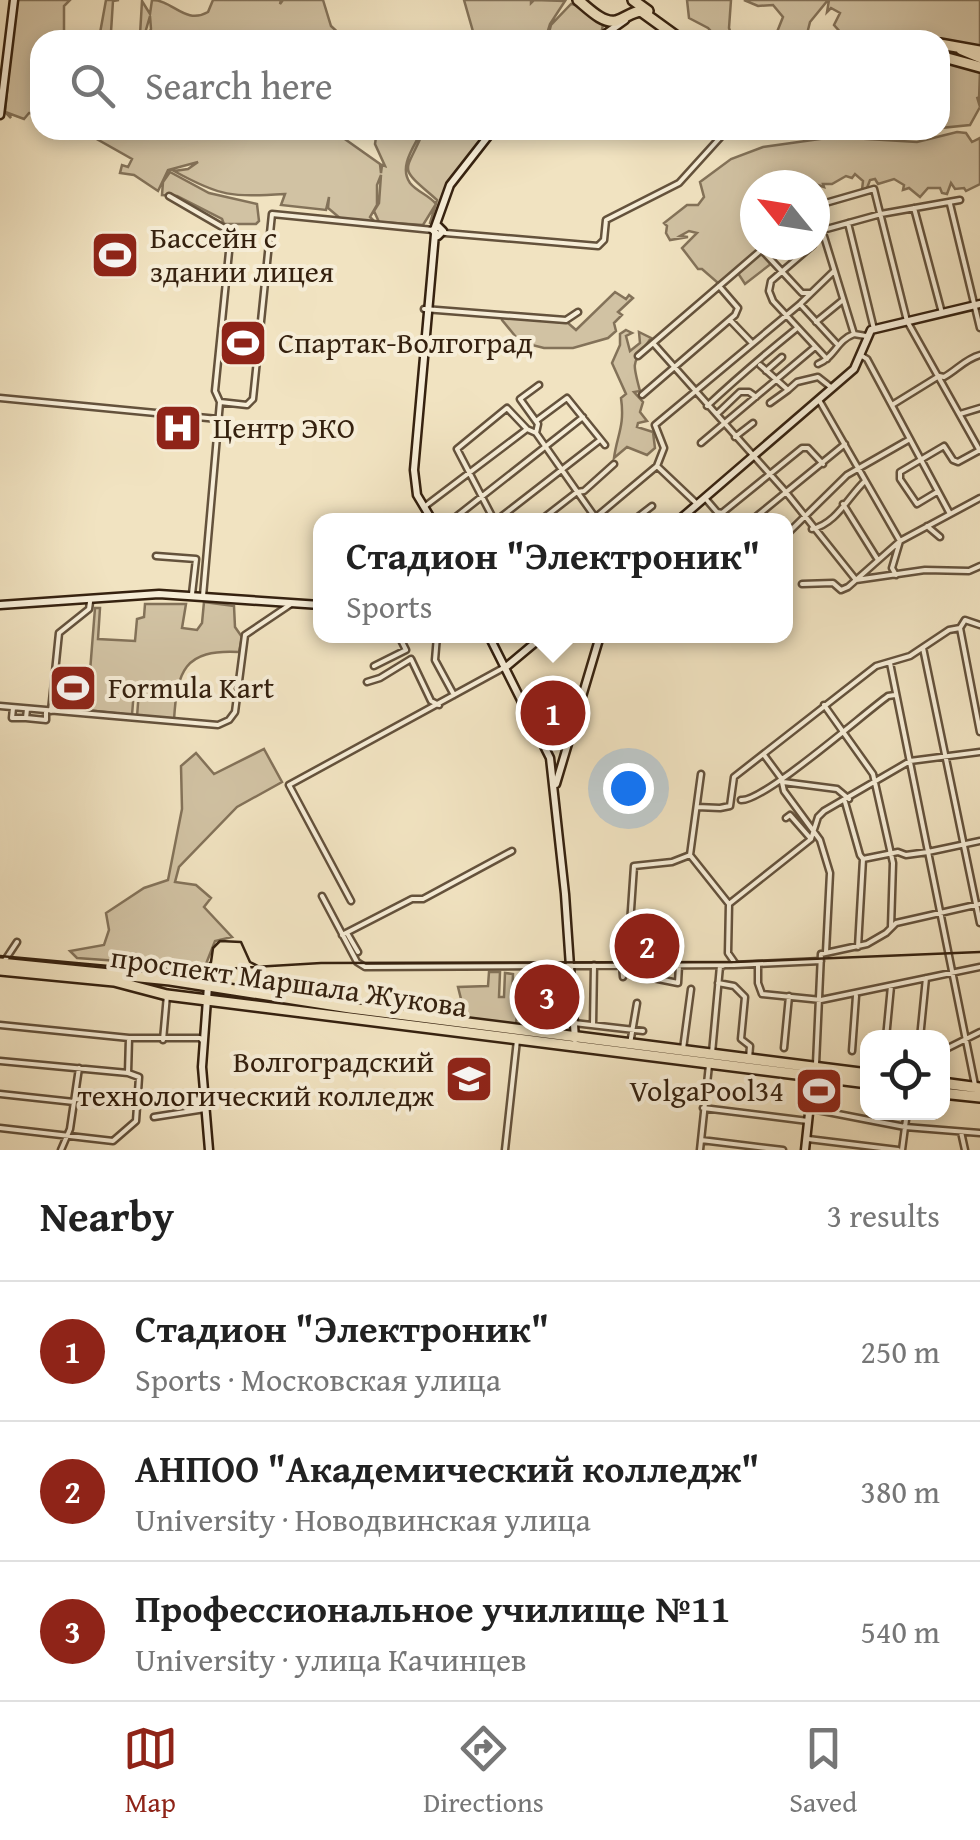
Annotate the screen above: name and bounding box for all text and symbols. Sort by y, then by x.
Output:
search box [30,30,950,140]
text: Search here [145,57,333,113]
icon: search [65,58,120,113]
north arrow [740,170,830,260]
place label: Бассейн с здании лицея [150,215,334,293]
sports icon: Бассейн с здании лицея [89,229,141,281]
sports icon: Спартак-Волгоград [217,317,269,369]
place label: Спартак-Волгоград [278,320,533,364]
hospital icon: Центр ЭКО [152,402,204,454]
place label: Центр ЭКО [213,405,355,449]
popup [313,513,793,643]
text: Стадион "Электроник" [346,527,760,583]
text: Sports [346,583,432,630]
sports icon: Formula Kart [47,662,99,714]
place label: Formula Kart [108,665,274,709]
pin: 1 [520,676,586,750]
your location [603,763,654,814]
pin: 2 [614,908,680,984]
street label: проспект Маршала Жукова [108,934,471,1028]
pin: 3 [514,960,580,1034]
map controls [860,1030,950,1120]
button: locate [860,1030,950,1120]
place label: Волгоградский технологический колледж [77,1039,434,1117]
school or university icon: Волгоградский технологический колледж [443,1053,495,1105]
sports icon: VolgaPool34 [793,1065,845,1117]
place label: VolgaPool34 [629,1068,784,1112]
text: Nearby [40,1185,174,1246]
text: 3 results [827,1192,940,1239]
text: Стадион "Электроник" [135,1300,549,1356]
text: 1 [64,1328,81,1375]
text: 250 m [861,1328,940,1375]
text: Sports · Московская улица [135,1356,501,1403]
text: АНПОО "Академический колледж" [135,1440,759,1496]
text: 2 [64,1468,81,1515]
text: 380 m [861,1468,940,1515]
text: University · Новодвинская улица [135,1496,591,1543]
text: Профессиональное училище №11 [135,1580,730,1636]
text: 3 [64,1608,81,1655]
text: 540 m [861,1608,940,1655]
text: University · улица Качинцев [135,1636,527,1683]
tab: Map [123,1721,178,1822]
tab: Directions [423,1721,544,1822]
tab: Saved [789,1721,857,1822]

